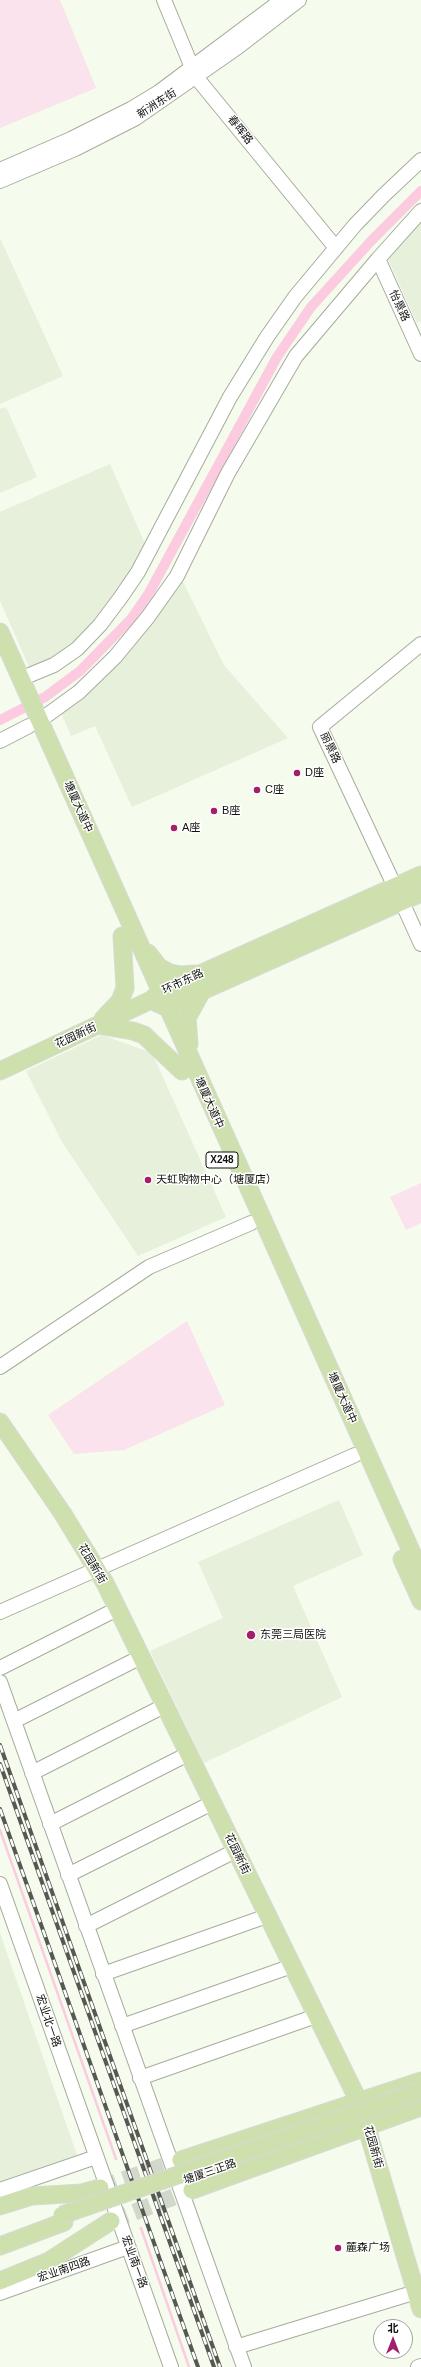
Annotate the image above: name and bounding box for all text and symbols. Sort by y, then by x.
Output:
street label: 新洲东街 [135,86,179,122]
street label: 春晖路 [224,113,256,147]
street label: 怡景路 [386,288,412,324]
street label: 丽景路 [317,730,343,766]
place label: D座 [305,766,324,780]
marker: D座 [292,768,302,778]
street label: 塘厦大道中 [61,779,95,835]
place label: C座 [265,783,284,797]
marker: C座 [252,785,262,795]
place label: B座 [222,804,240,818]
marker: B座 [209,806,219,816]
place label: A座 [182,821,200,835]
marker: A座 [169,823,179,833]
street label: 环市东路 [160,967,206,997]
street label: 花园新街 [53,1021,99,1051]
street label: 塘厦大道中 [192,1075,226,1131]
road number: X248 [206,1152,238,1168]
place label: 天虹购物中心（塘厦店） [156,1173,277,1187]
marker: 天虹购物中心（塘厦店） [143,1175,153,1185]
street label: 塘厦大道中 [325,1370,359,1426]
street label: 花园新街 [75,1542,109,1586]
place label: 东莞三局医院 [260,1628,326,1642]
marker: 东莞三局医院 [245,1629,257,1641]
street label: 花园新街 [221,1831,253,1877]
street label: 宏业北一路 [33,1993,63,2049]
street label: 花园新街 [361,2124,385,2170]
street label: 塘厦三正路 [182,2157,238,2187]
street label: 宏业南一路 [118,2234,150,2290]
place label: 麓森广场 [346,2241,390,2255]
marker: 麓森广场 [333,2243,343,2253]
street label: 宏业南四路 [36,2255,92,2285]
north arrow [373,2319,413,2359]
text: 北 [388,2322,399,2334]

